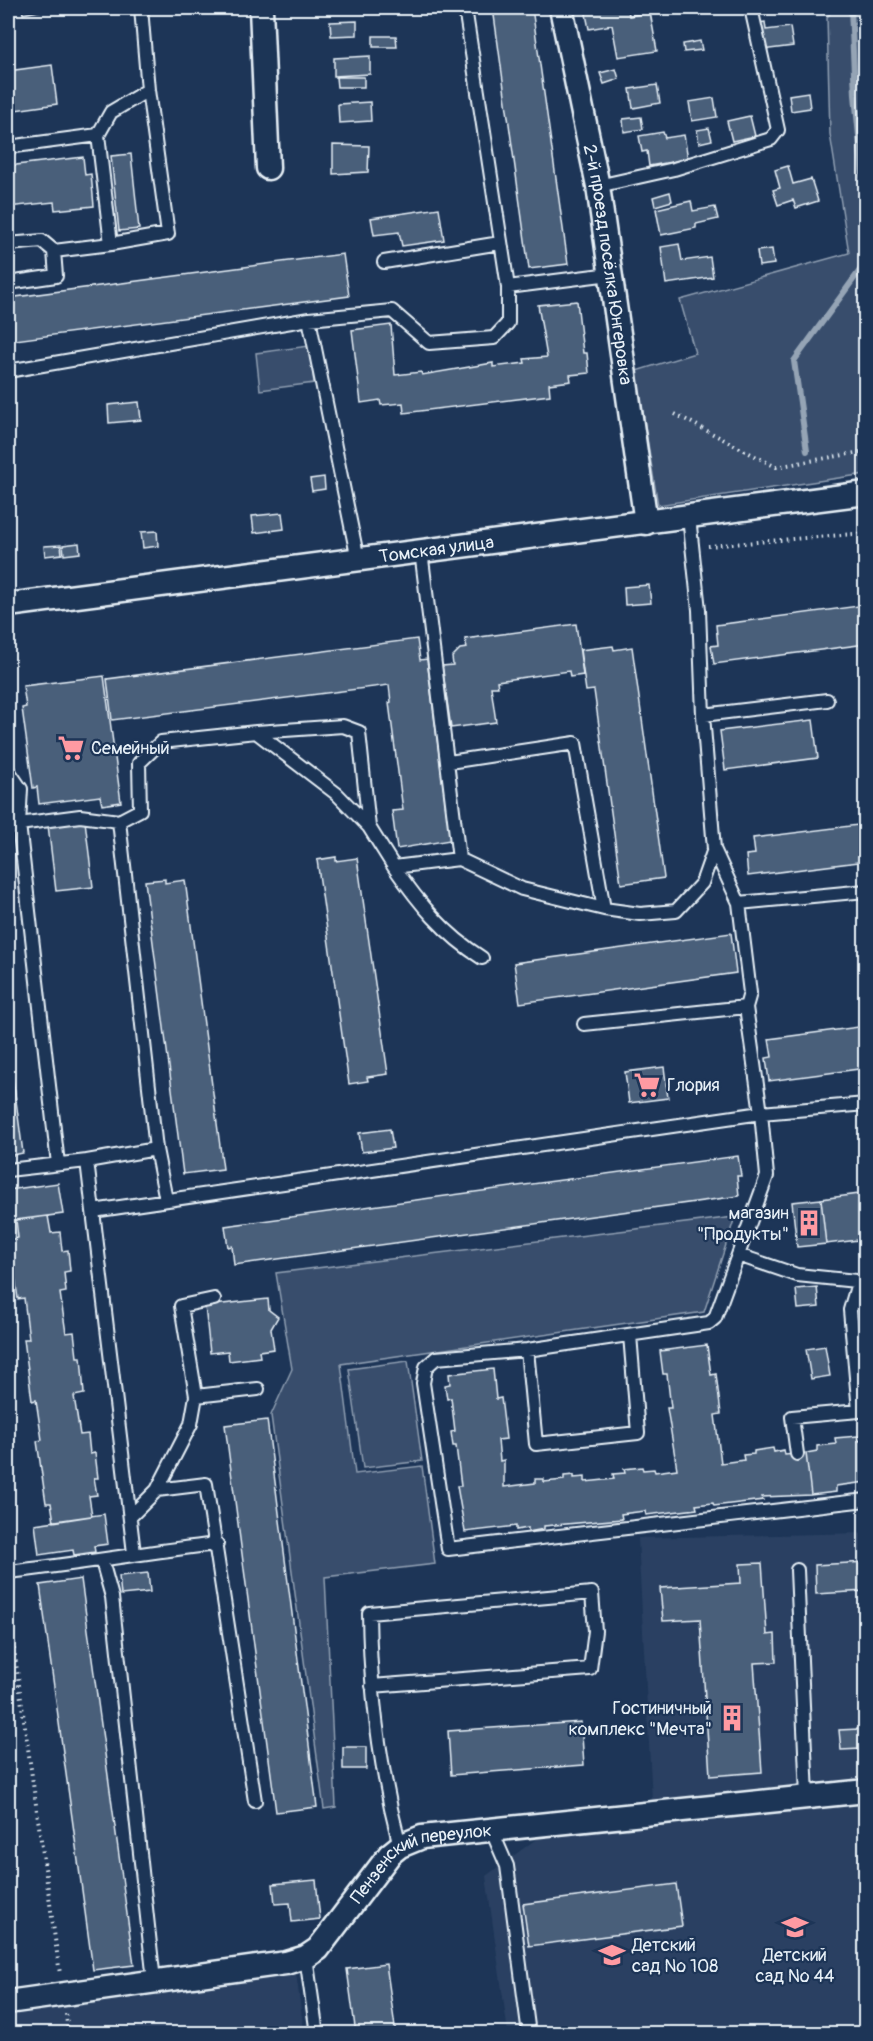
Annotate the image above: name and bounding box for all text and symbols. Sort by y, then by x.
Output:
street label: 2-й проезд посёлка Юнгеровка [578,142,637,386]
street label: Томская улица [378,531,495,568]
supermarket icon: Семейный [56,733,86,763]
place label: Семейный [91,737,170,760]
supermarket icon: Глория [632,1070,662,1100]
place label: Глория [667,1074,720,1097]
place label: магазин "Продукты" [697,1202,789,1246]
building icon: магазин "Продукты" [794,1208,824,1238]
place label: Гостиничный комплекс "Мечта" [568,1697,712,1741]
building icon: Гостиничный комплекс "Мечта" [717,1703,747,1733]
street label: Пензенский переулок [346,1819,493,1908]
school or university icon: Детский сад № 44 [780,1912,810,1942]
place label: Детский сад № 108 [631,1934,718,1978]
school or university icon: Детский сад № 108 [597,1940,627,1970]
place label: Детский сад № 44 [756,1944,835,1988]

